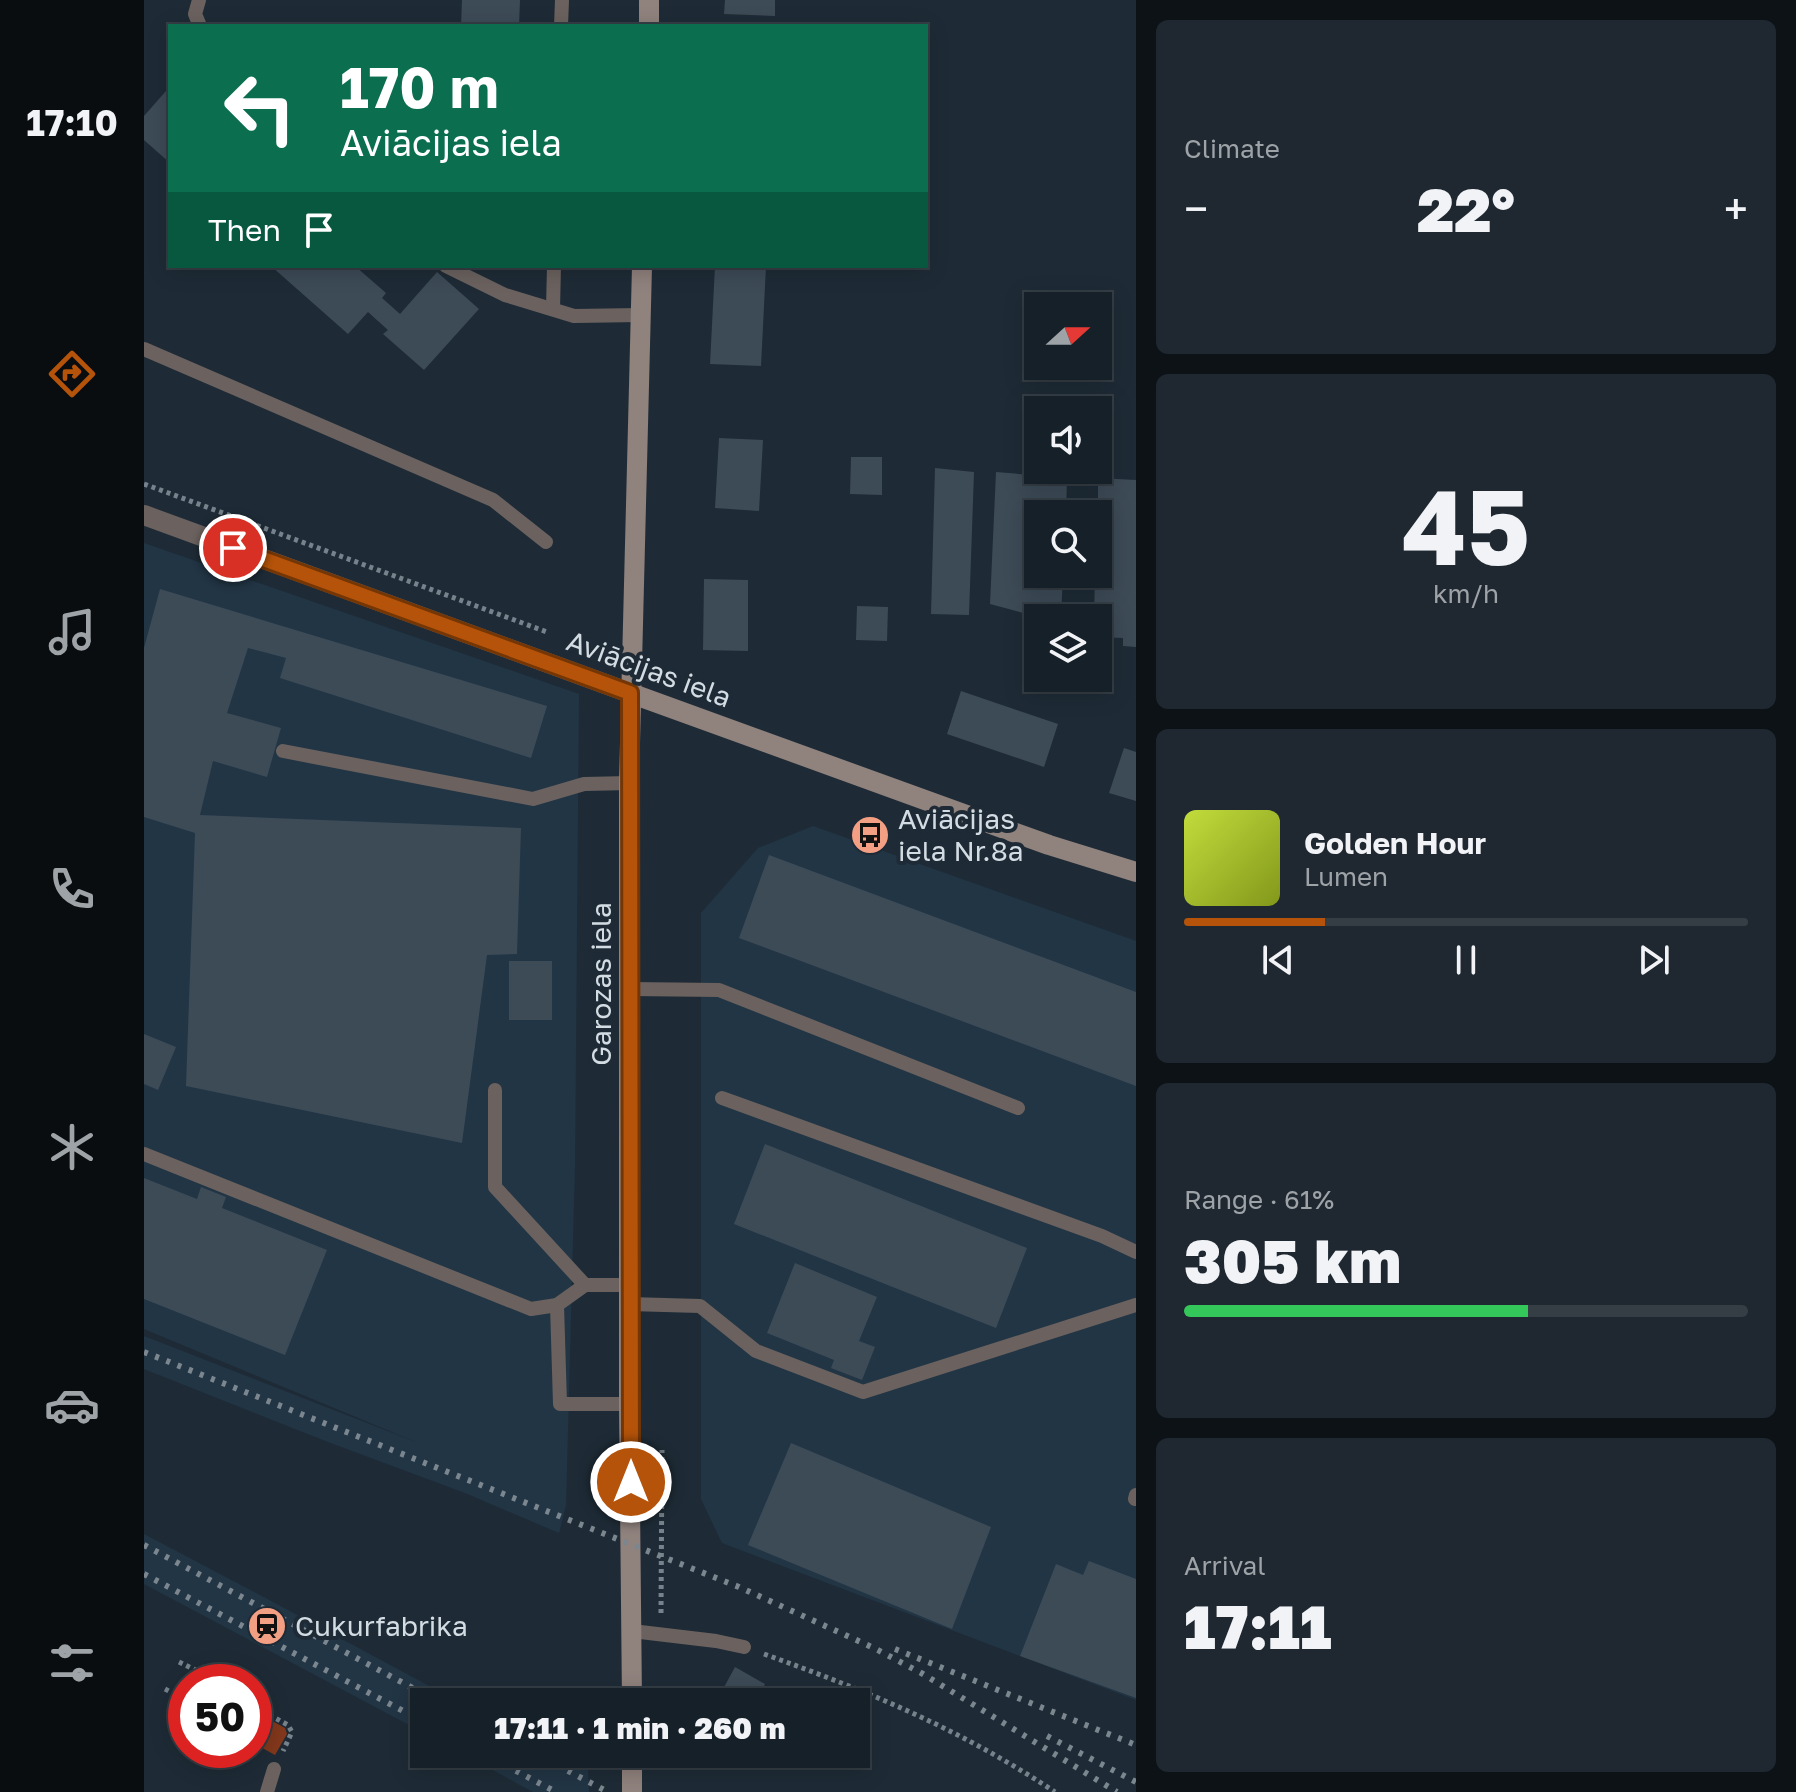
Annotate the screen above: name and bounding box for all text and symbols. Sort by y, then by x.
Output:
text: 170 m [340,53,499,120]
icon: left [208,56,312,160]
text: 17:10 [26,101,118,144]
text: Aviācijas iela [340,121,562,164]
text: Climate [1184,133,1280,164]
text: 22° [1417,173,1515,245]
text: − [1184,182,1208,235]
text: + [1724,182,1748,235]
icon: arrive [297,208,341,252]
text: Then [208,212,281,248]
north arrow [1024,292,1112,380]
map controls [1024,292,1112,692]
icon: directions [44,346,100,402]
button: sound [1024,396,1112,484]
text: 45 [1402,463,1530,588]
button: search [1024,500,1112,588]
pin [199,514,267,582]
icon: arrive [211,526,255,570]
text: km/h [1433,578,1499,609]
icon: music [44,604,100,660]
button: layers [1024,604,1112,692]
street label: Aviācijas iela [562,624,736,714]
place label: Aviācijas iela Nr.8a [898,802,1024,867]
bus stop icon: Aviācijas iela Nr.8a [849,814,891,856]
text: Golden Hour [1304,825,1486,861]
icon: phone [44,861,100,917]
text: Lumen [1304,861,1388,892]
street label: Garozas iela [584,902,617,1066]
icon: previous [1256,938,1300,982]
icon: pause [1444,938,1488,982]
icon: next [1632,938,1676,982]
icon: climate [44,1119,100,1175]
text: Range · 61% [1184,1184,1334,1215]
text: 305 km [1184,1224,1401,1296]
icon: car [44,1377,100,1433]
position arrow [589,1440,673,1524]
text: Arrival [1184,1550,1265,1581]
text: 17:11 [1184,1590,1332,1662]
station icon: Cukurfabrika [246,1605,288,1647]
place label: Cukurfabrika [295,1609,468,1642]
icon: filters [44,1635,100,1691]
speed limit sign: 50 [168,1664,272,1768]
text: 17:11 · 1 min · 260 m [494,1710,786,1746]

